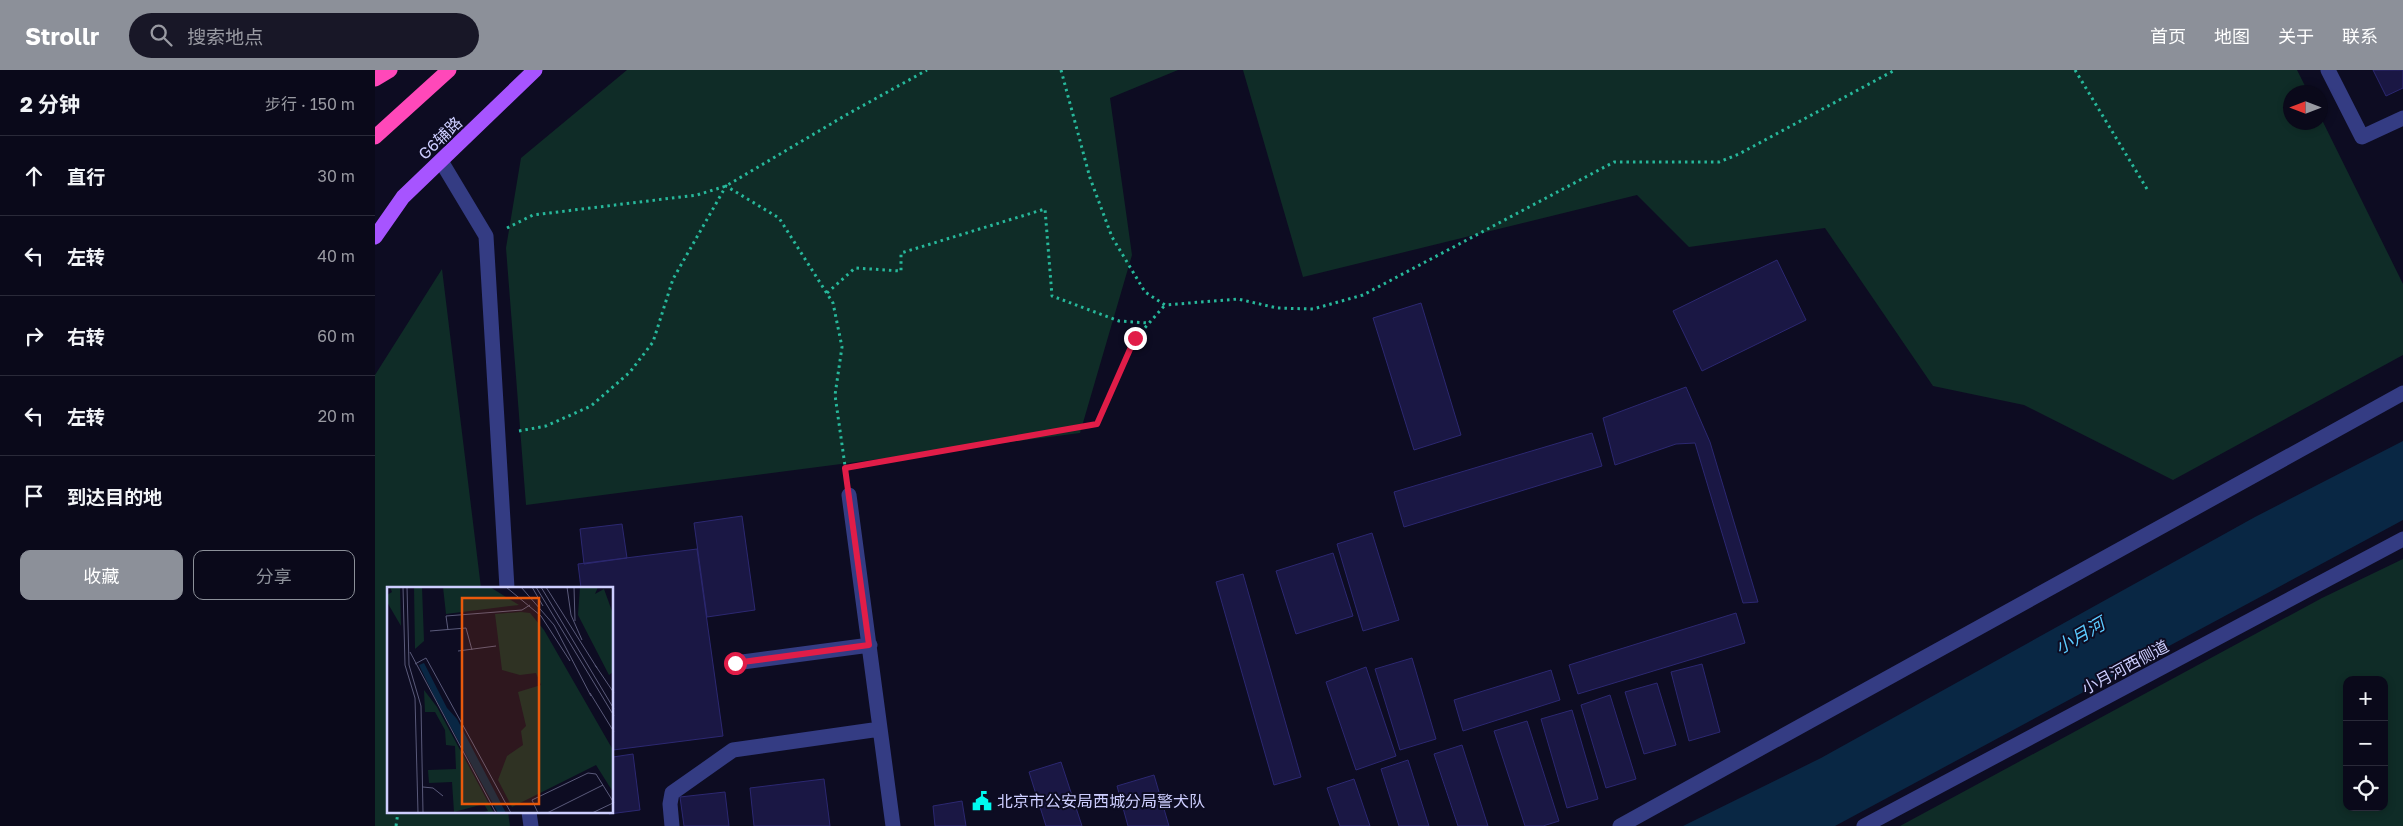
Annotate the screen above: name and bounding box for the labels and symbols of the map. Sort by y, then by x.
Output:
north arrow [2283,85,2328,130]
street label: G6辅路 [414,112,466,164]
route end [1124,327,1147,350]
inset map [387,587,614,814]
water label: 小月河 [2051,611,2111,658]
street label: 小月河西侧道 [2078,636,2172,698]
route start [724,652,747,675]
public building icon: 北京市公安局西城分局警犬队 [971,790,993,812]
place label: 北京市公安局西城分局警犬队 [997,791,1205,811]

